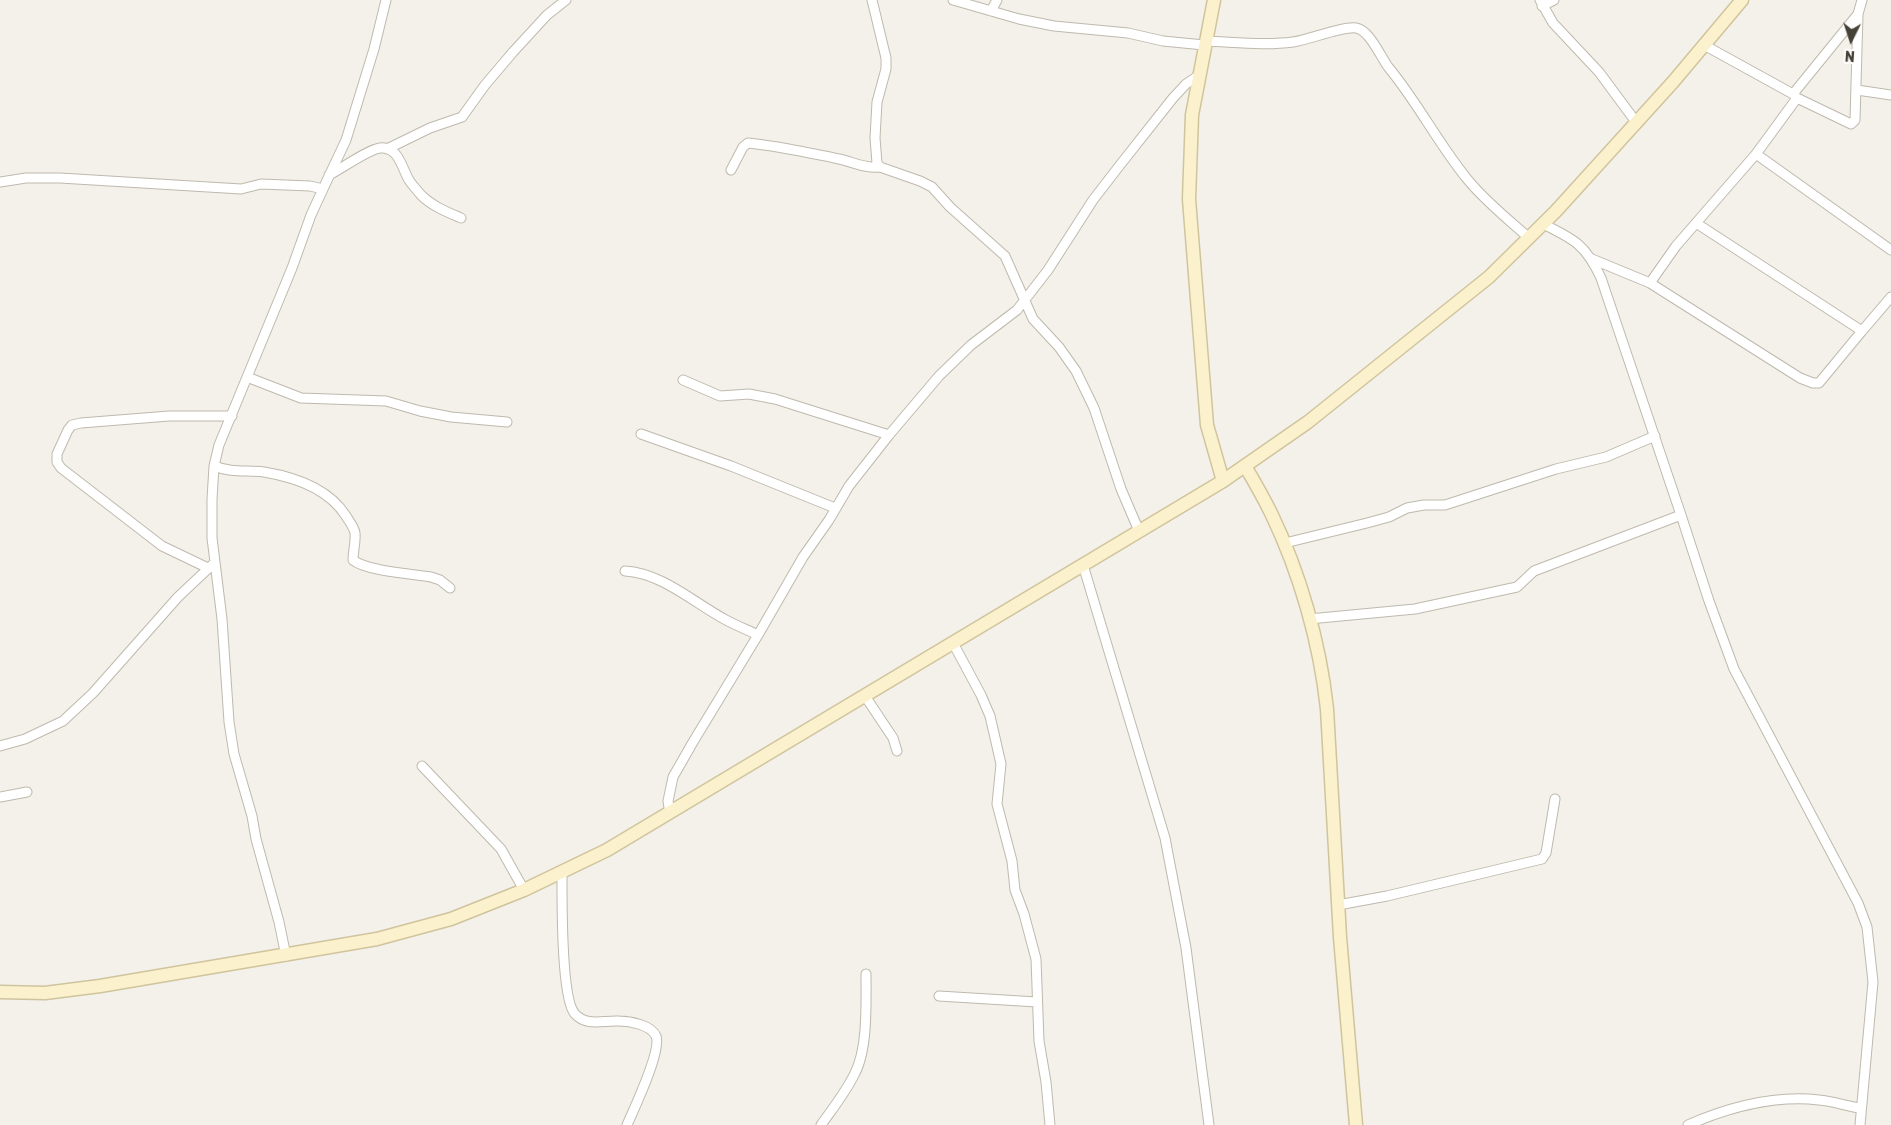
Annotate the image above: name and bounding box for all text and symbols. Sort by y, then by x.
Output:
north arrow [1826,15,1876,65]
text: N [1844,47,1856,64]

